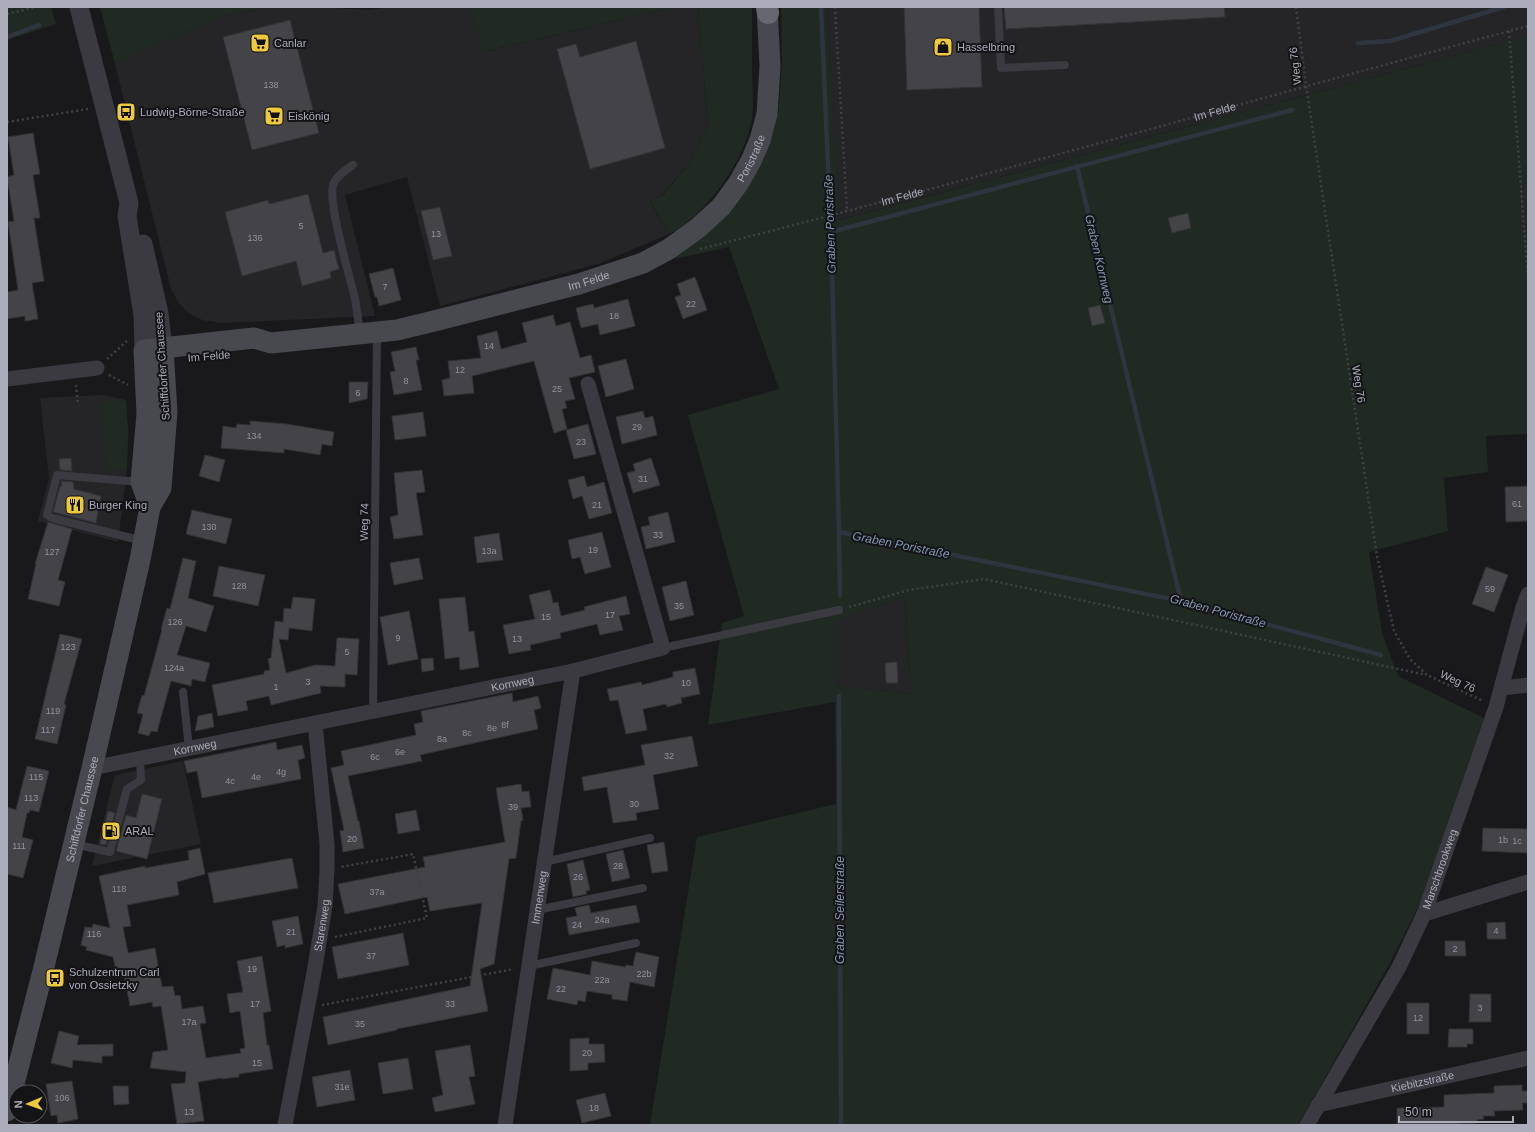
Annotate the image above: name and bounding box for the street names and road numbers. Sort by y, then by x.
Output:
street label: Weg 76 [1287,47,1303,85]
street label: Im Felde [1193,100,1237,123]
street label: Poristraße [734,134,767,184]
street label: Im Felde [880,185,925,208]
street label: Im Felde [567,268,611,293]
street label: Schiffdorfer Chaussee [152,311,172,421]
street label: Im Felde [187,348,231,364]
street label: Weg 76 [1350,364,1368,404]
street label: Weg 74 [358,503,370,541]
street label: Weg 76 [1438,668,1478,694]
street label: Kornweg [490,673,535,693]
street label: Kornweg [172,737,217,757]
street label: Schiffdorfer Chaussee [63,755,101,863]
street label: Marschbrookweg [1420,828,1459,911]
street label: Immenweg [529,870,549,925]
street label: Starenweg [312,899,331,952]
street label: Kiebitzstraße [1390,1069,1455,1095]

